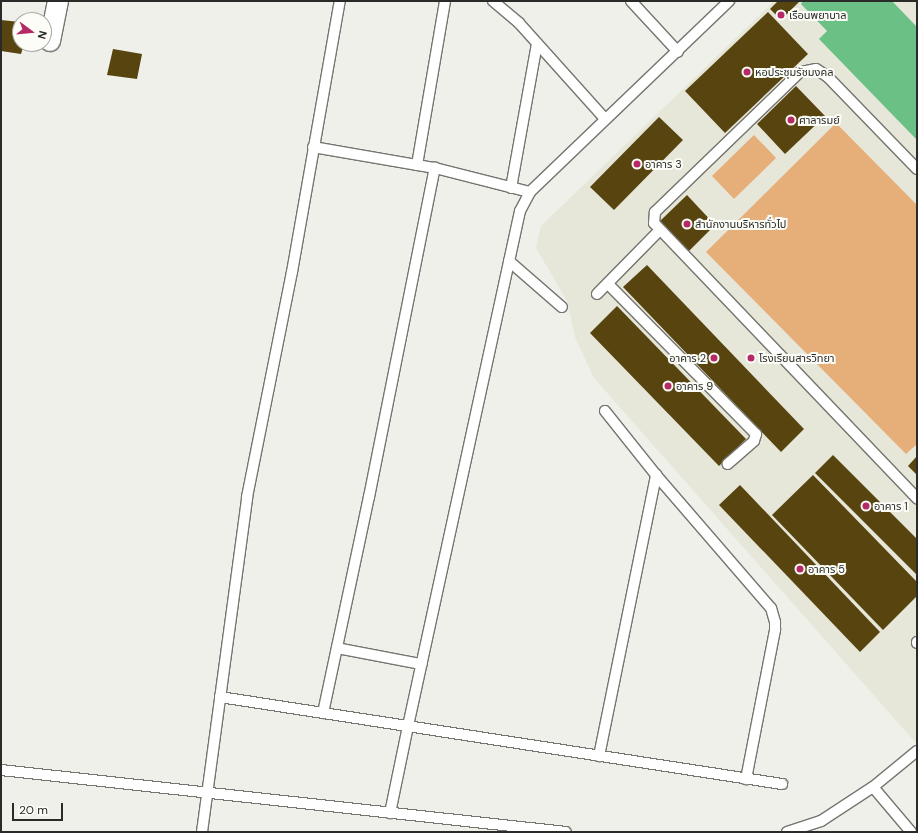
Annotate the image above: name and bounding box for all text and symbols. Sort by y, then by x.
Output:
place label: เรือนพยาบาล [789,8,847,22]
marker: เรือนพยาบาล [776,10,786,20]
north arrow [12,12,52,52]
text: N [35,29,50,41]
place label: หอประชุมรัชมงคล [755,65,833,79]
marker: หอประชุมรัชมงคล [742,67,752,77]
place label: ศาลารมย์ [799,113,840,127]
marker: ศาลารมย์ [786,115,796,125]
place label: อาคาร 3 [645,157,682,171]
marker: อาคาร 3 [632,159,642,169]
place label: สำนักงานบริหารทั่วไป [695,217,787,231]
marker: สำนักงานบริหารทั่วไป [682,219,692,229]
place label: อาคาร 2 [669,351,706,365]
place label: โรงเรียนสารวิทยา [759,351,835,365]
marker: อาคาร 2 [709,353,719,363]
marker: โรงเรียนสารวิทยา [746,353,756,363]
place label: อาคาร 9 [676,379,713,393]
marker: อาคาร 9 [663,381,673,391]
place label: อาคาร 1 [874,499,908,513]
marker: อาคาร 1 [861,501,871,511]
place label: อาคาร 5 [808,562,845,576]
marker: อาคาร 5 [795,564,805,574]
scale bar [14,795,65,821]
text: 20 m [19,802,48,818]

